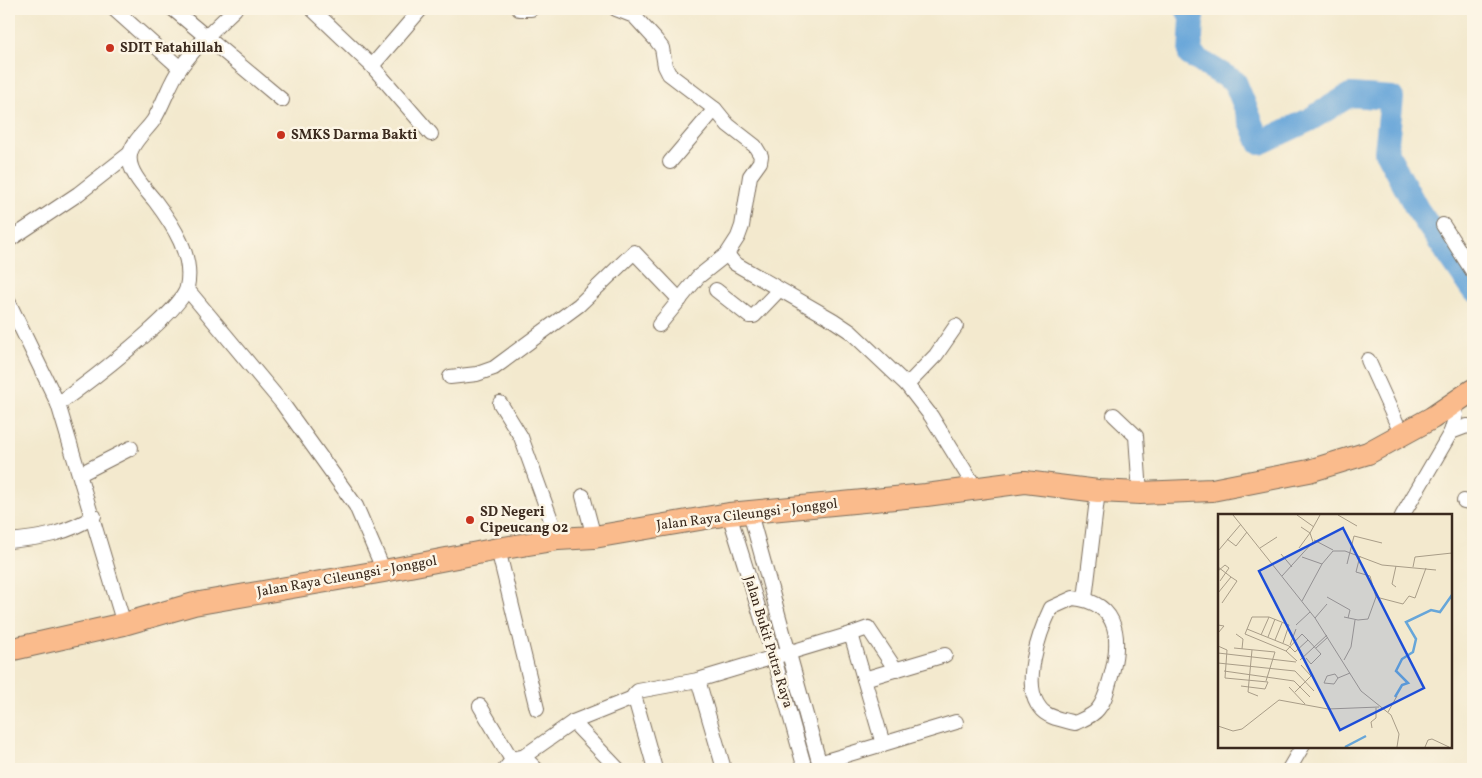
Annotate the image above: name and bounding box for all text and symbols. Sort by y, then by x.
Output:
place label: SDIT Fatahillah [120,39,223,58]
marker: SDIT Fatahillah [104,42,116,54]
place label: SMKS Darma Bakti [291,126,417,145]
marker: SMKS Darma Bakti [275,129,287,141]
street label: Jalan Raya Cileungsi - Jonggol [655,494,839,536]
place label: SD Negeri Cipeucang 02 [480,503,568,538]
marker: SD Negeri Cipeucang 02 [464,514,476,526]
inset map [1218,514,1452,748]
street label: Jalan Raya Cileungsi - Jonggol [256,552,438,602]
street label: Jalan Bukit Putra Raya [739,574,797,710]

